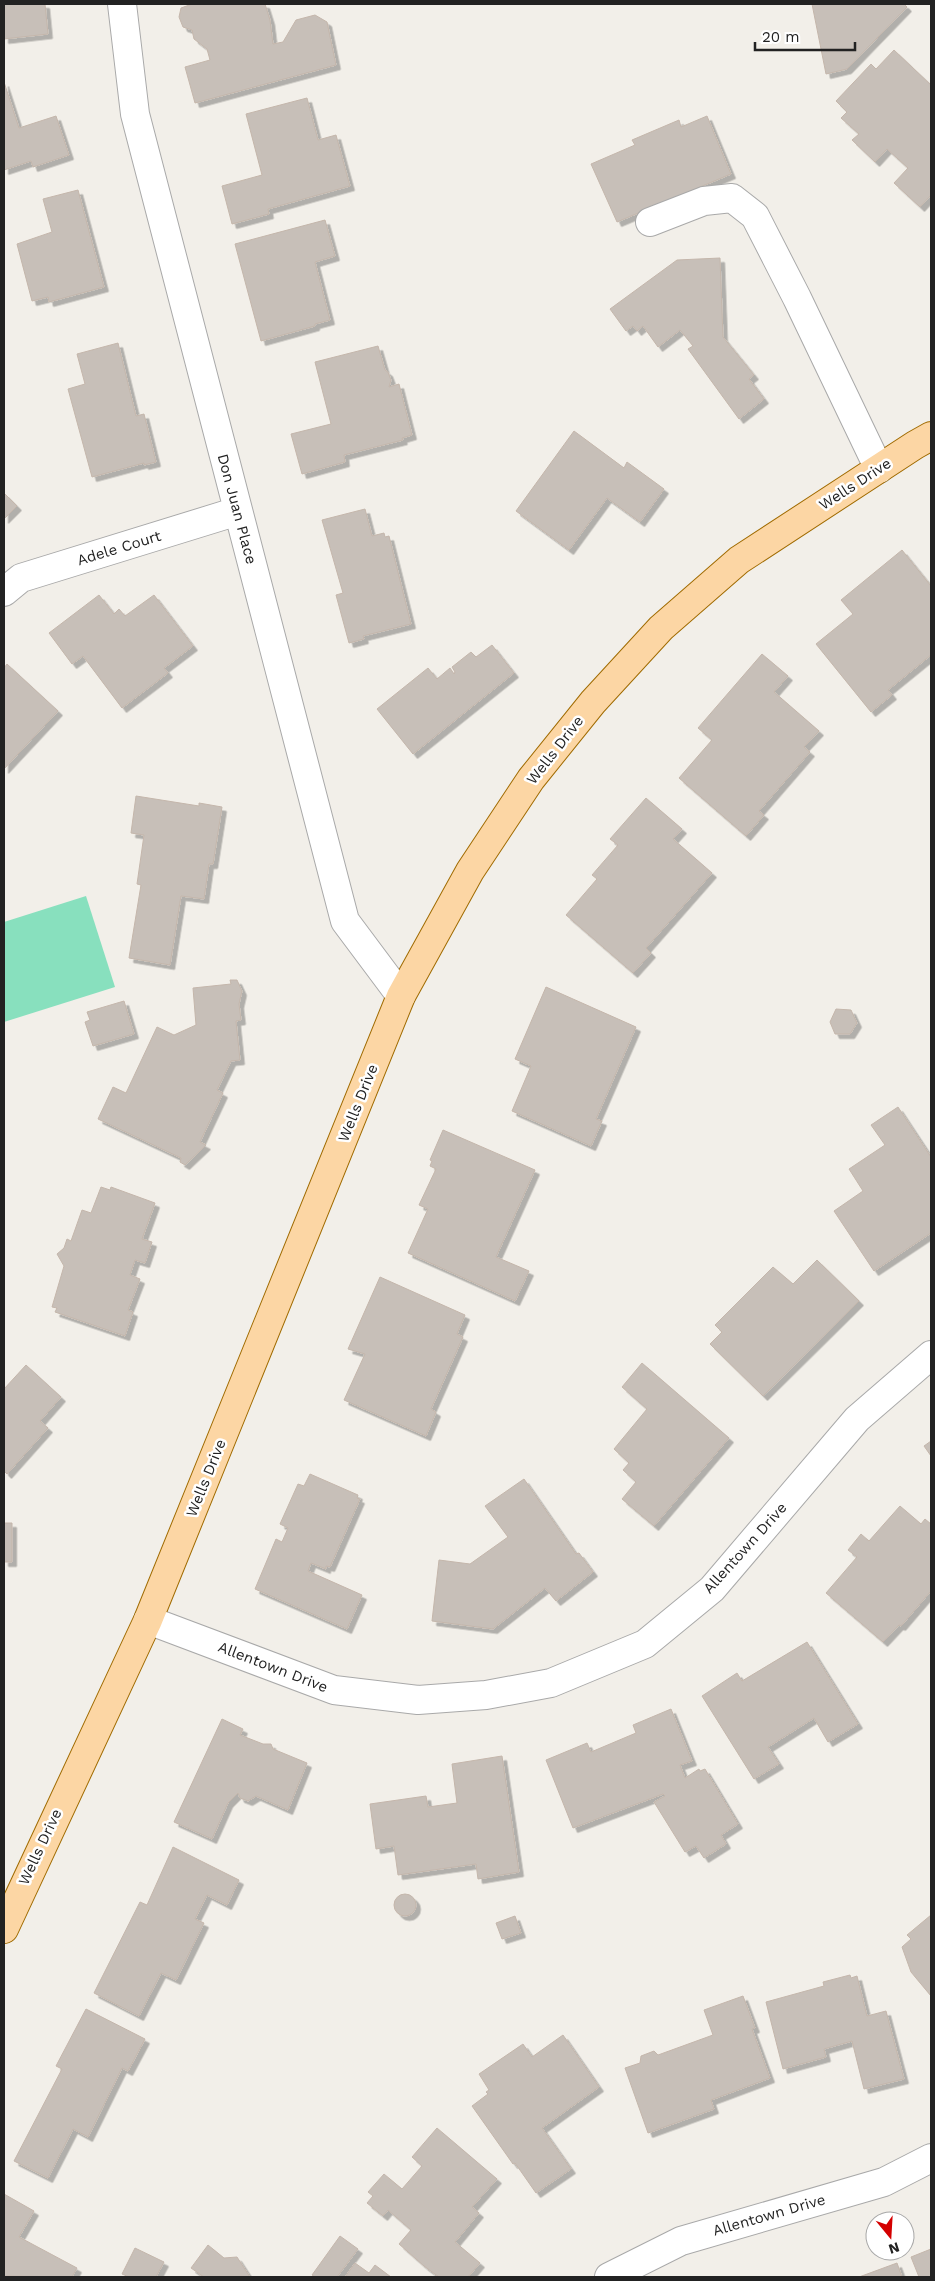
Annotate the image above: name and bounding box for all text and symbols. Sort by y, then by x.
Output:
scale bar [755,20,855,52]
text: 20 m [762,28,800,46]
street label: Don Juan Place [214,452,260,566]
street label: Wells Drive [816,454,894,514]
street label: Adele Court [75,527,164,569]
street label: Wells Drive [523,712,587,788]
street label: Wells Drive [334,1062,382,1144]
street label: Wells Drive [182,1437,230,1519]
street label: Allentown Drive [699,1499,791,1597]
street label: Allentown Drive [216,1638,330,1696]
street label: Wells Drive [14,1806,66,1888]
street label: Allentown Drive [711,2190,827,2240]
north arrow [865,2211,915,2261]
text: N [887,2239,901,2258]

